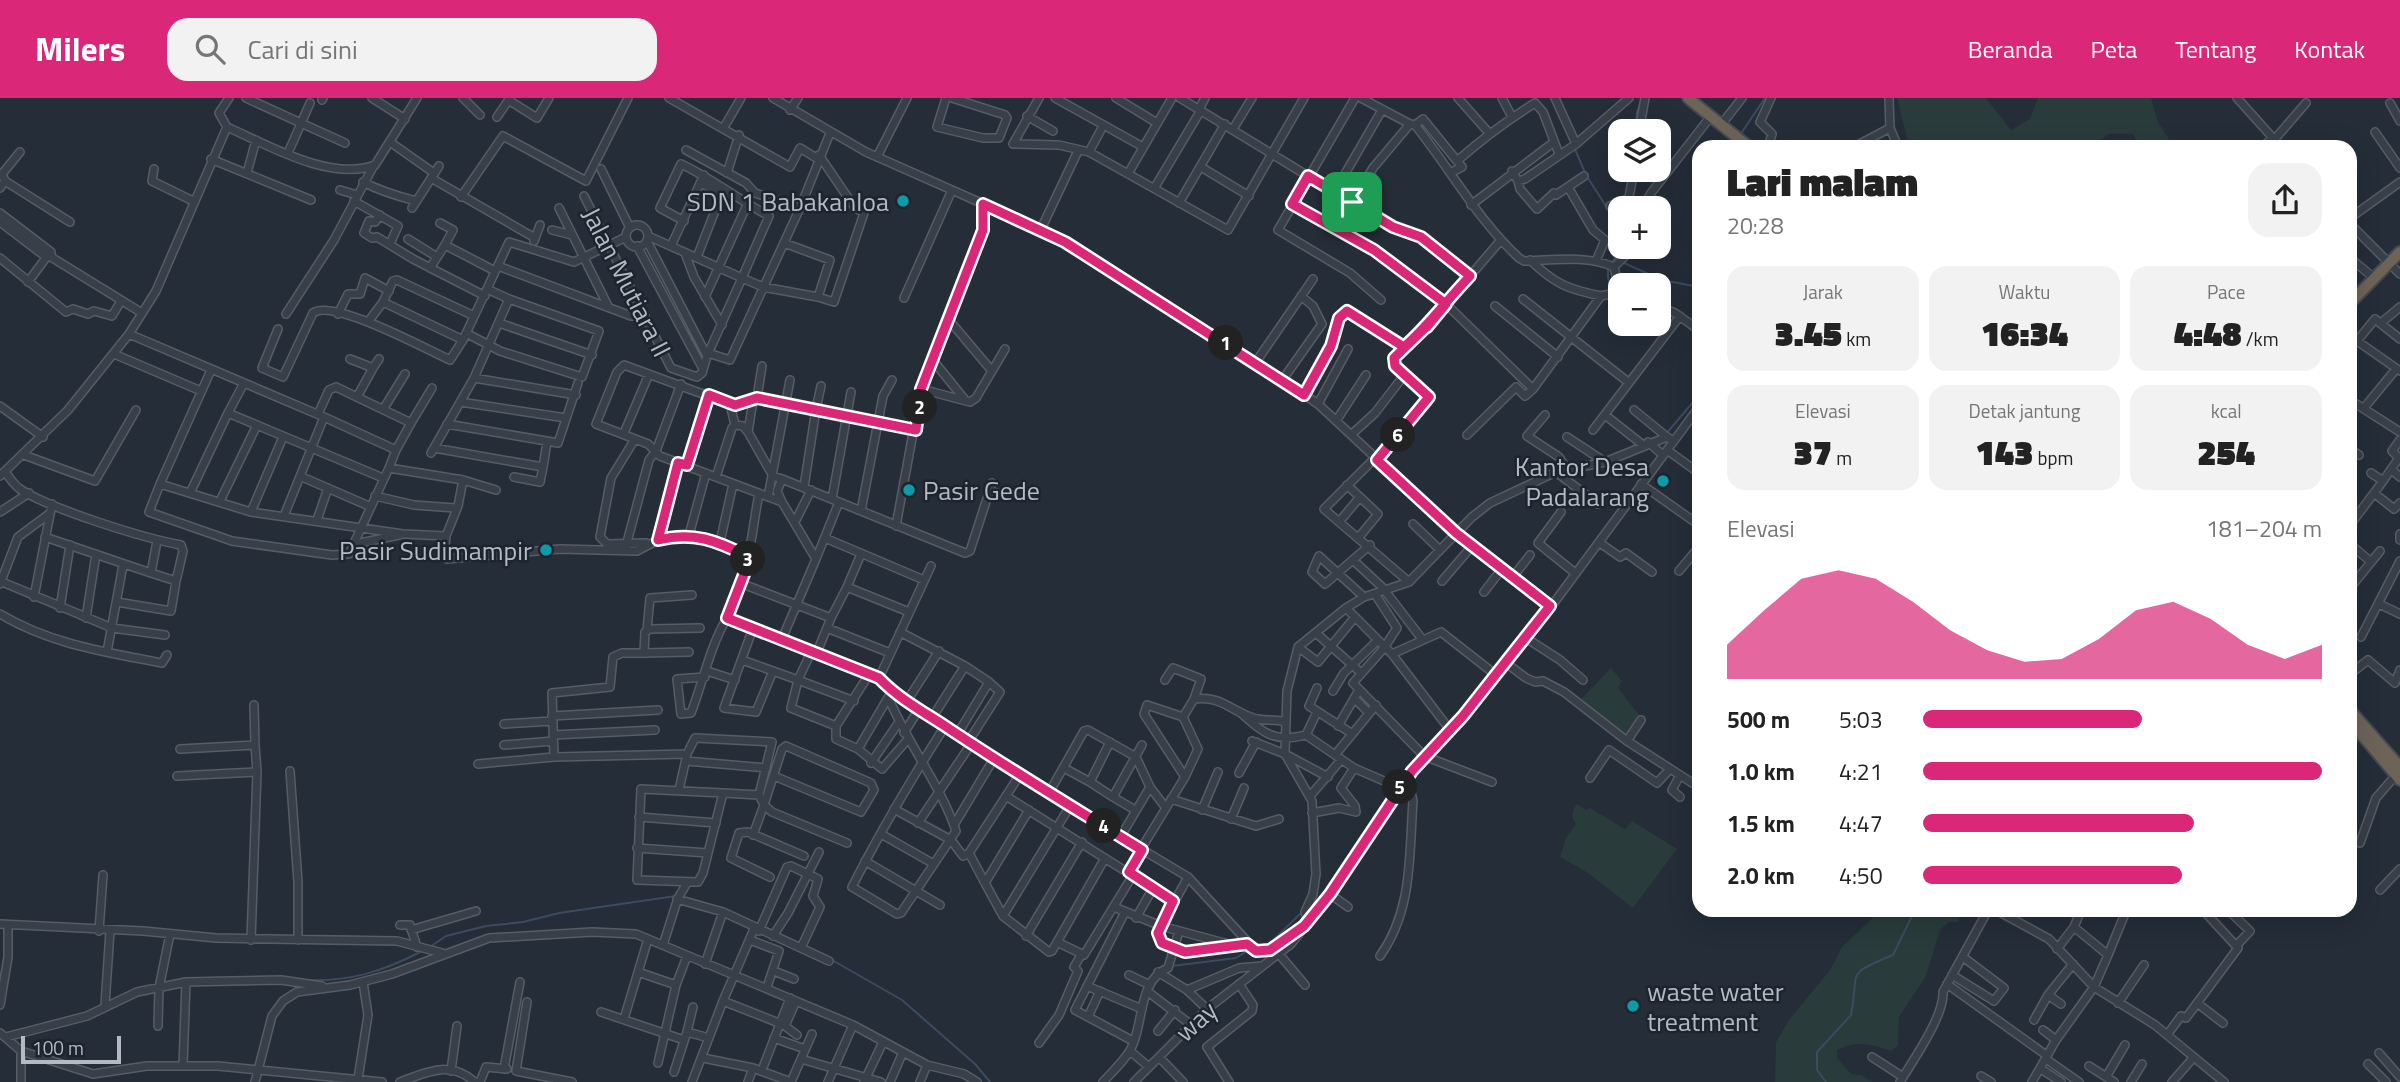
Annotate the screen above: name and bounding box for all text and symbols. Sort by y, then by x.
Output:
search box [167,18,657,81]
text: Milers [35,24,125,74]
icon: search [191,30,229,68]
text: Cari di sini [247,30,358,69]
text: Beranda [1968,31,2053,67]
text: Peta [2091,31,2137,67]
text: Tentang [2175,31,2256,67]
text: Kontak [2294,31,2365,67]
map controls [1608,119,1671,336]
button: layers [1608,119,1671,182]
text: Lari malam [1727,153,1918,211]
button: share [2248,163,2322,237]
pin [1322,172,1382,232]
place label: SDN 1 Babakanloa [687,182,889,221]
icon: arrive [1333,183,1371,221]
marker: SDN 1 Babakanloa [895,193,911,209]
button: + [1608,196,1671,259]
street label: Jalan Mutiara II [573,200,681,364]
text: 20:28 [1727,208,1784,243]
button: − [1608,273,1671,336]
text: Jarak [1803,277,1843,306]
text: Waktu [1999,277,2050,306]
text: Pace [2207,277,2245,306]
text: 3.45 [1774,306,1842,360]
text: 16:34 [1981,306,2068,360]
text: 4:48 [2174,306,2242,360]
text: km [1842,324,1871,353]
text: /km [2242,324,2279,353]
pin: 1 [1208,326,1244,360]
text: 1 [1220,328,1231,357]
pin: 2 [902,390,937,424]
text: 2 [914,392,925,421]
text: Elevasi [1795,396,1851,425]
text: Detak jantung [1969,396,2080,425]
text: kcal [2211,396,2242,425]
pin: 6 [1380,418,1416,452]
text: 6 [1392,420,1403,449]
text: 37 [1794,425,1832,479]
text: 143 [1976,425,2033,479]
text: 254 [2197,425,2255,479]
text: m [1832,443,1852,472]
text: bpm [2033,443,2073,472]
place label: Kantor Desa Padalarang [1515,447,1649,516]
place label: Pasir Gede [923,471,1040,510]
marker: Kantor Desa Padalarang [1655,473,1671,489]
marker: Pasir Gede [901,482,917,498]
text: Elevasi [1727,511,1795,546]
text: 181–204 m [2206,511,2322,546]
place label: Pasir Sudimampir [339,531,532,570]
marker: Pasir Sudimampir [538,542,554,558]
pin: 3 [730,542,766,576]
text: 3 [742,544,753,573]
text: 500 m [1727,702,1790,737]
text: 5:03 [1839,702,1883,737]
text: 1.0 km [1727,754,1795,789]
text: 4:21 [1839,754,1883,789]
pin: 5 [1382,770,1418,804]
text: 5 [1394,772,1405,801]
text: 1.5 km [1727,806,1795,841]
text: 4:47 [1839,806,1883,841]
pin: 4 [1086,808,1122,844]
text: 4 [1098,811,1109,840]
text: 2.0 km [1727,858,1795,893]
text: 4:50 [1839,858,1883,893]
place label: waste water treatment [1647,972,1784,1041]
street label: way [1166,991,1226,1051]
marker: waste water treatment [1625,998,1641,1014]
scale bar [21,1033,121,1065]
text: 100 m [32,1033,84,1062]

